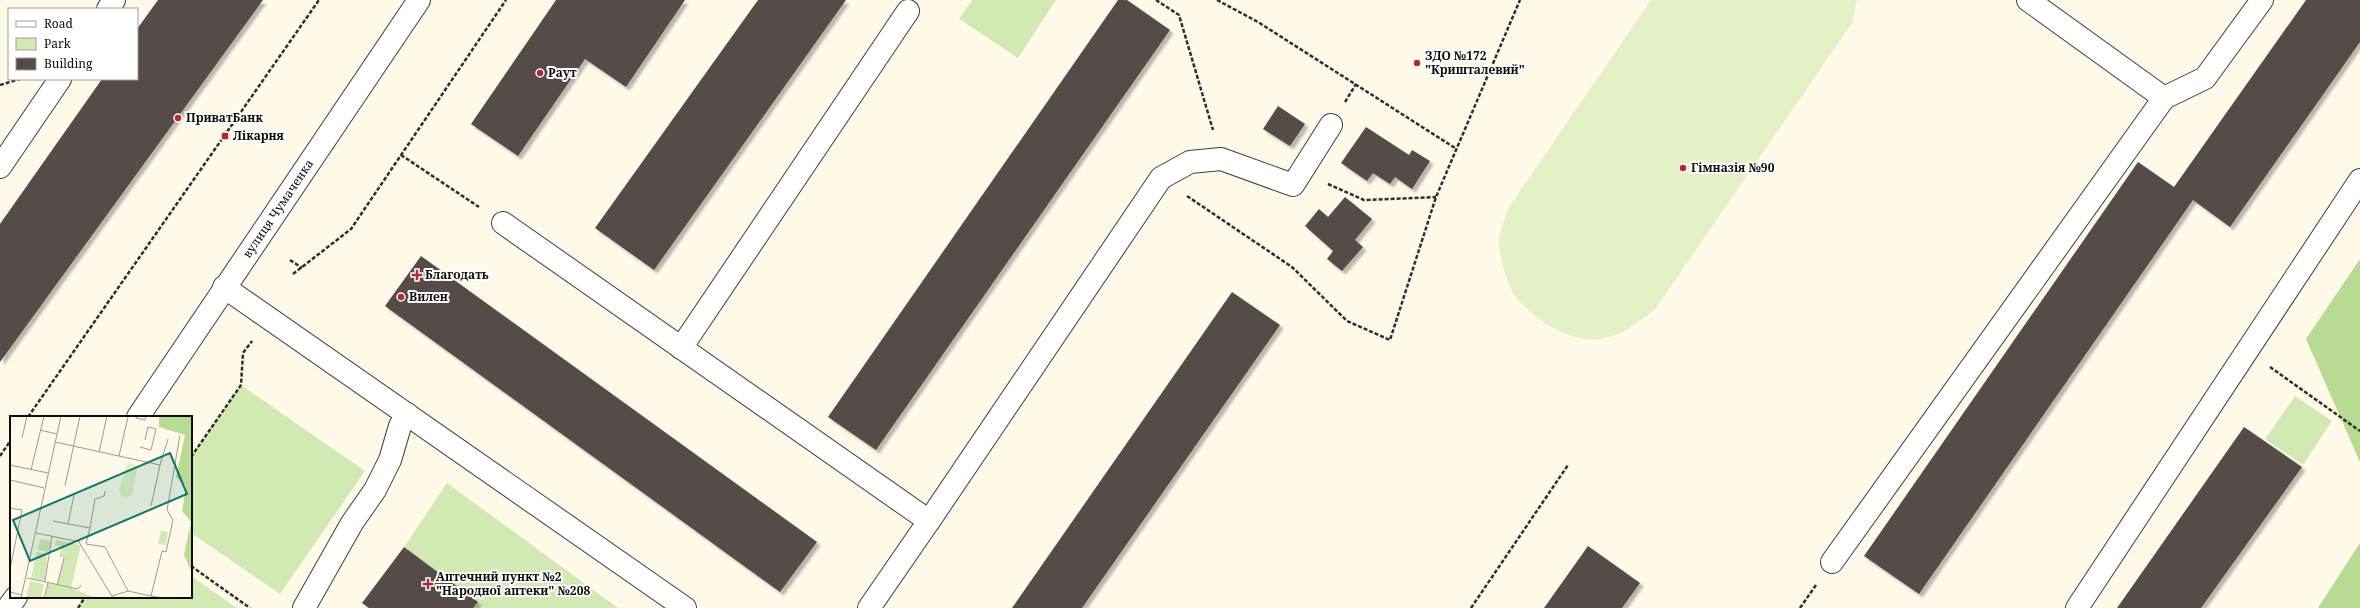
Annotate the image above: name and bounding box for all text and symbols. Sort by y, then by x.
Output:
legend [8,8,138,80]
text: Road [44,15,74,32]
text: Park [44,35,72,52]
place label: ЗДО №172 "Кришталевий" [1425,47,1525,78]
text: Building [44,55,93,72]
marker: ЗДО №172 "Кришталевий" [1412,58,1422,68]
place label: Раут [548,64,577,81]
marker: Раут [535,68,545,78]
place label: ПриватБанк [186,109,263,126]
marker: ПриватБанк [173,113,183,123]
place label: Лікарня [233,127,285,144]
marker: Лікарня [220,131,230,141]
street label: вулиця Чумаченка [239,156,317,261]
place label: Гімназія №90 [1691,159,1775,176]
marker: Гімназія №90 [1678,163,1688,173]
place label: Благодать [425,266,489,283]
marker: Благодать [412,270,422,280]
place label: Вилен [409,288,448,305]
marker: Вилен [396,292,406,302]
inset map [10,416,192,598]
place label: Аптечний пункт №2 "Народної аптеки" №208 [436,568,590,599]
marker: Аптечний пункт №2 "Народної аптеки" №208 [423,579,433,589]

